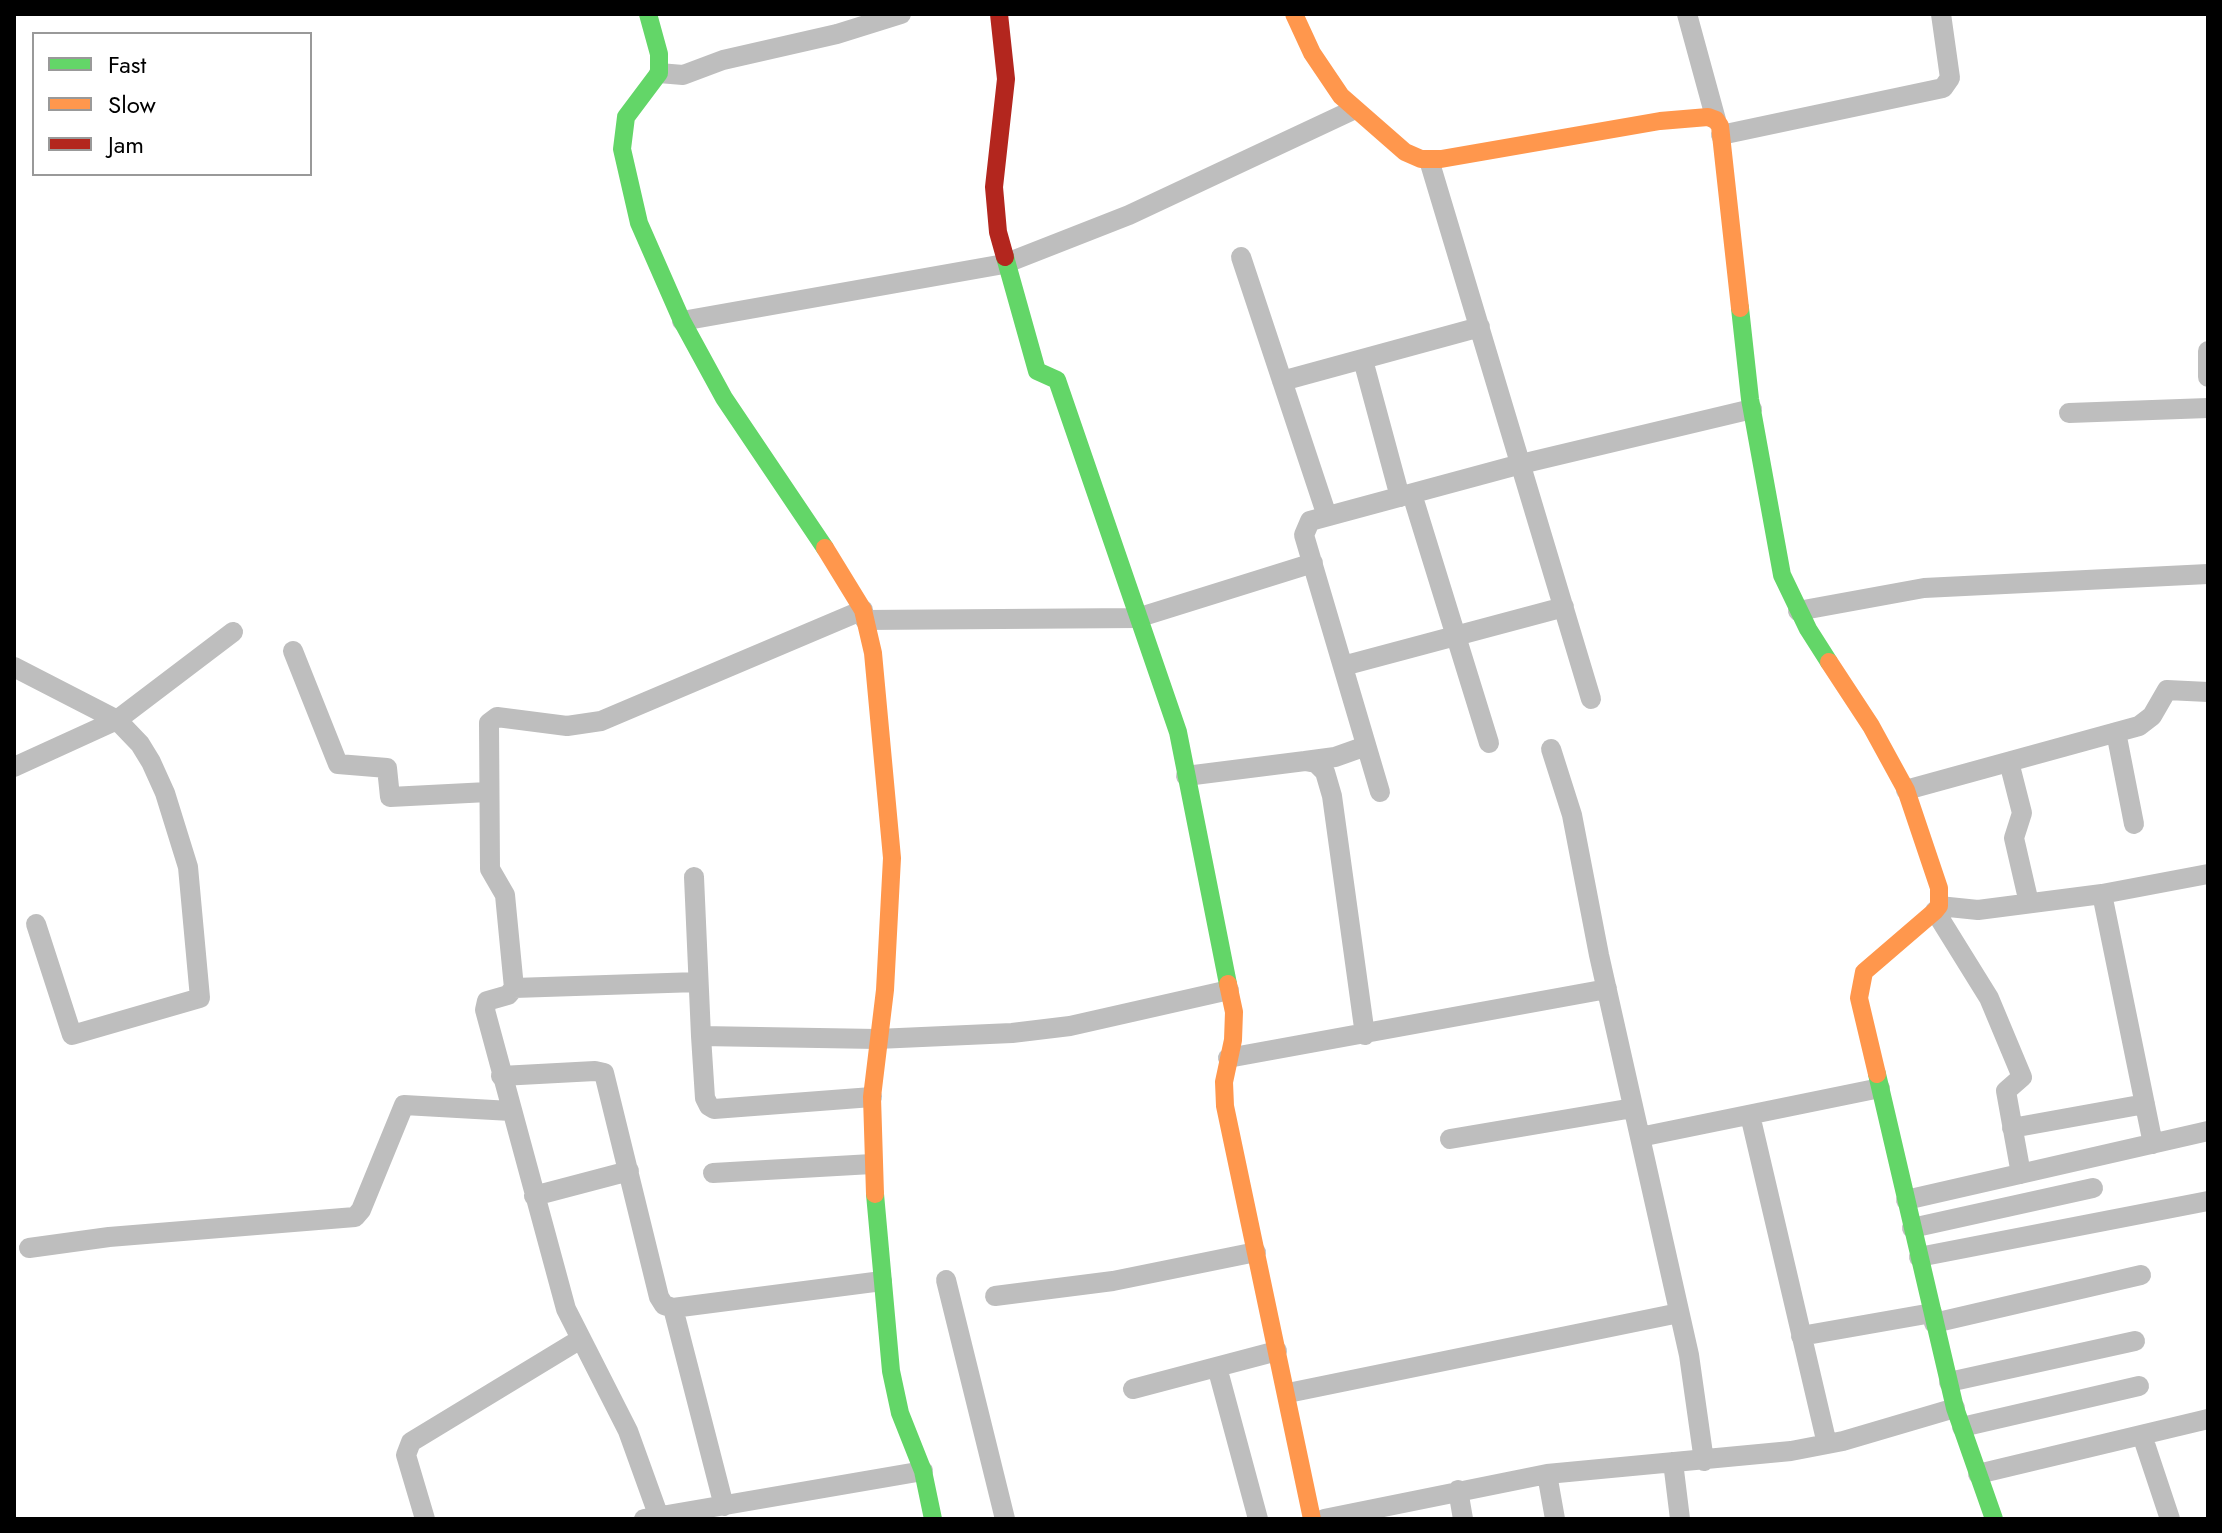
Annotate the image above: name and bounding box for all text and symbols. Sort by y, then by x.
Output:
legend [32,32,312,176]
text: Fast [108,47,146,82]
text: Slow [108,87,156,122]
text: Jam [108,127,144,162]

